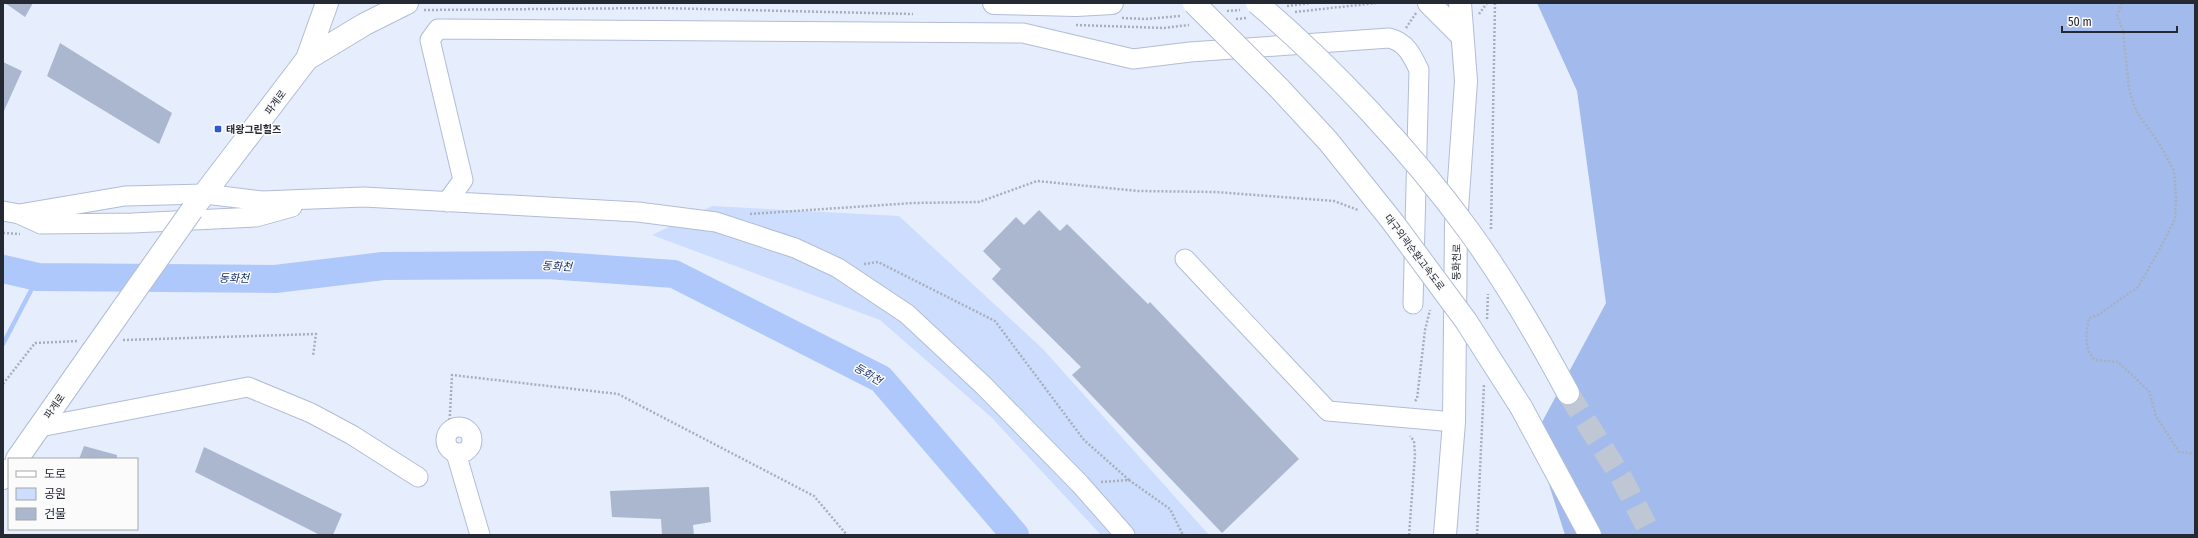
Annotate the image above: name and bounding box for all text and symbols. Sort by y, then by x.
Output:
scale bar [2062,8,2177,34]
text: 50 m [2068,15,2092,29]
street label: 파계로 [263,88,289,117]
place label: 태왕그린힐즈 [226,123,281,136]
marker: 태왕그린힐즈 [213,124,223,134]
street label: 대구외곽순환고속도로 [1382,212,1447,293]
street label: 동화천로 [1451,244,1463,281]
water label: 동화천 [541,259,574,274]
water label: 동화천 [219,272,251,285]
water label: 동화천 [851,361,886,389]
street label: 파계로 [42,392,68,421]
legend [8,458,138,530]
text: 도로 [44,467,66,481]
text: 공원 [44,487,66,501]
text: 건물 [44,507,66,521]

